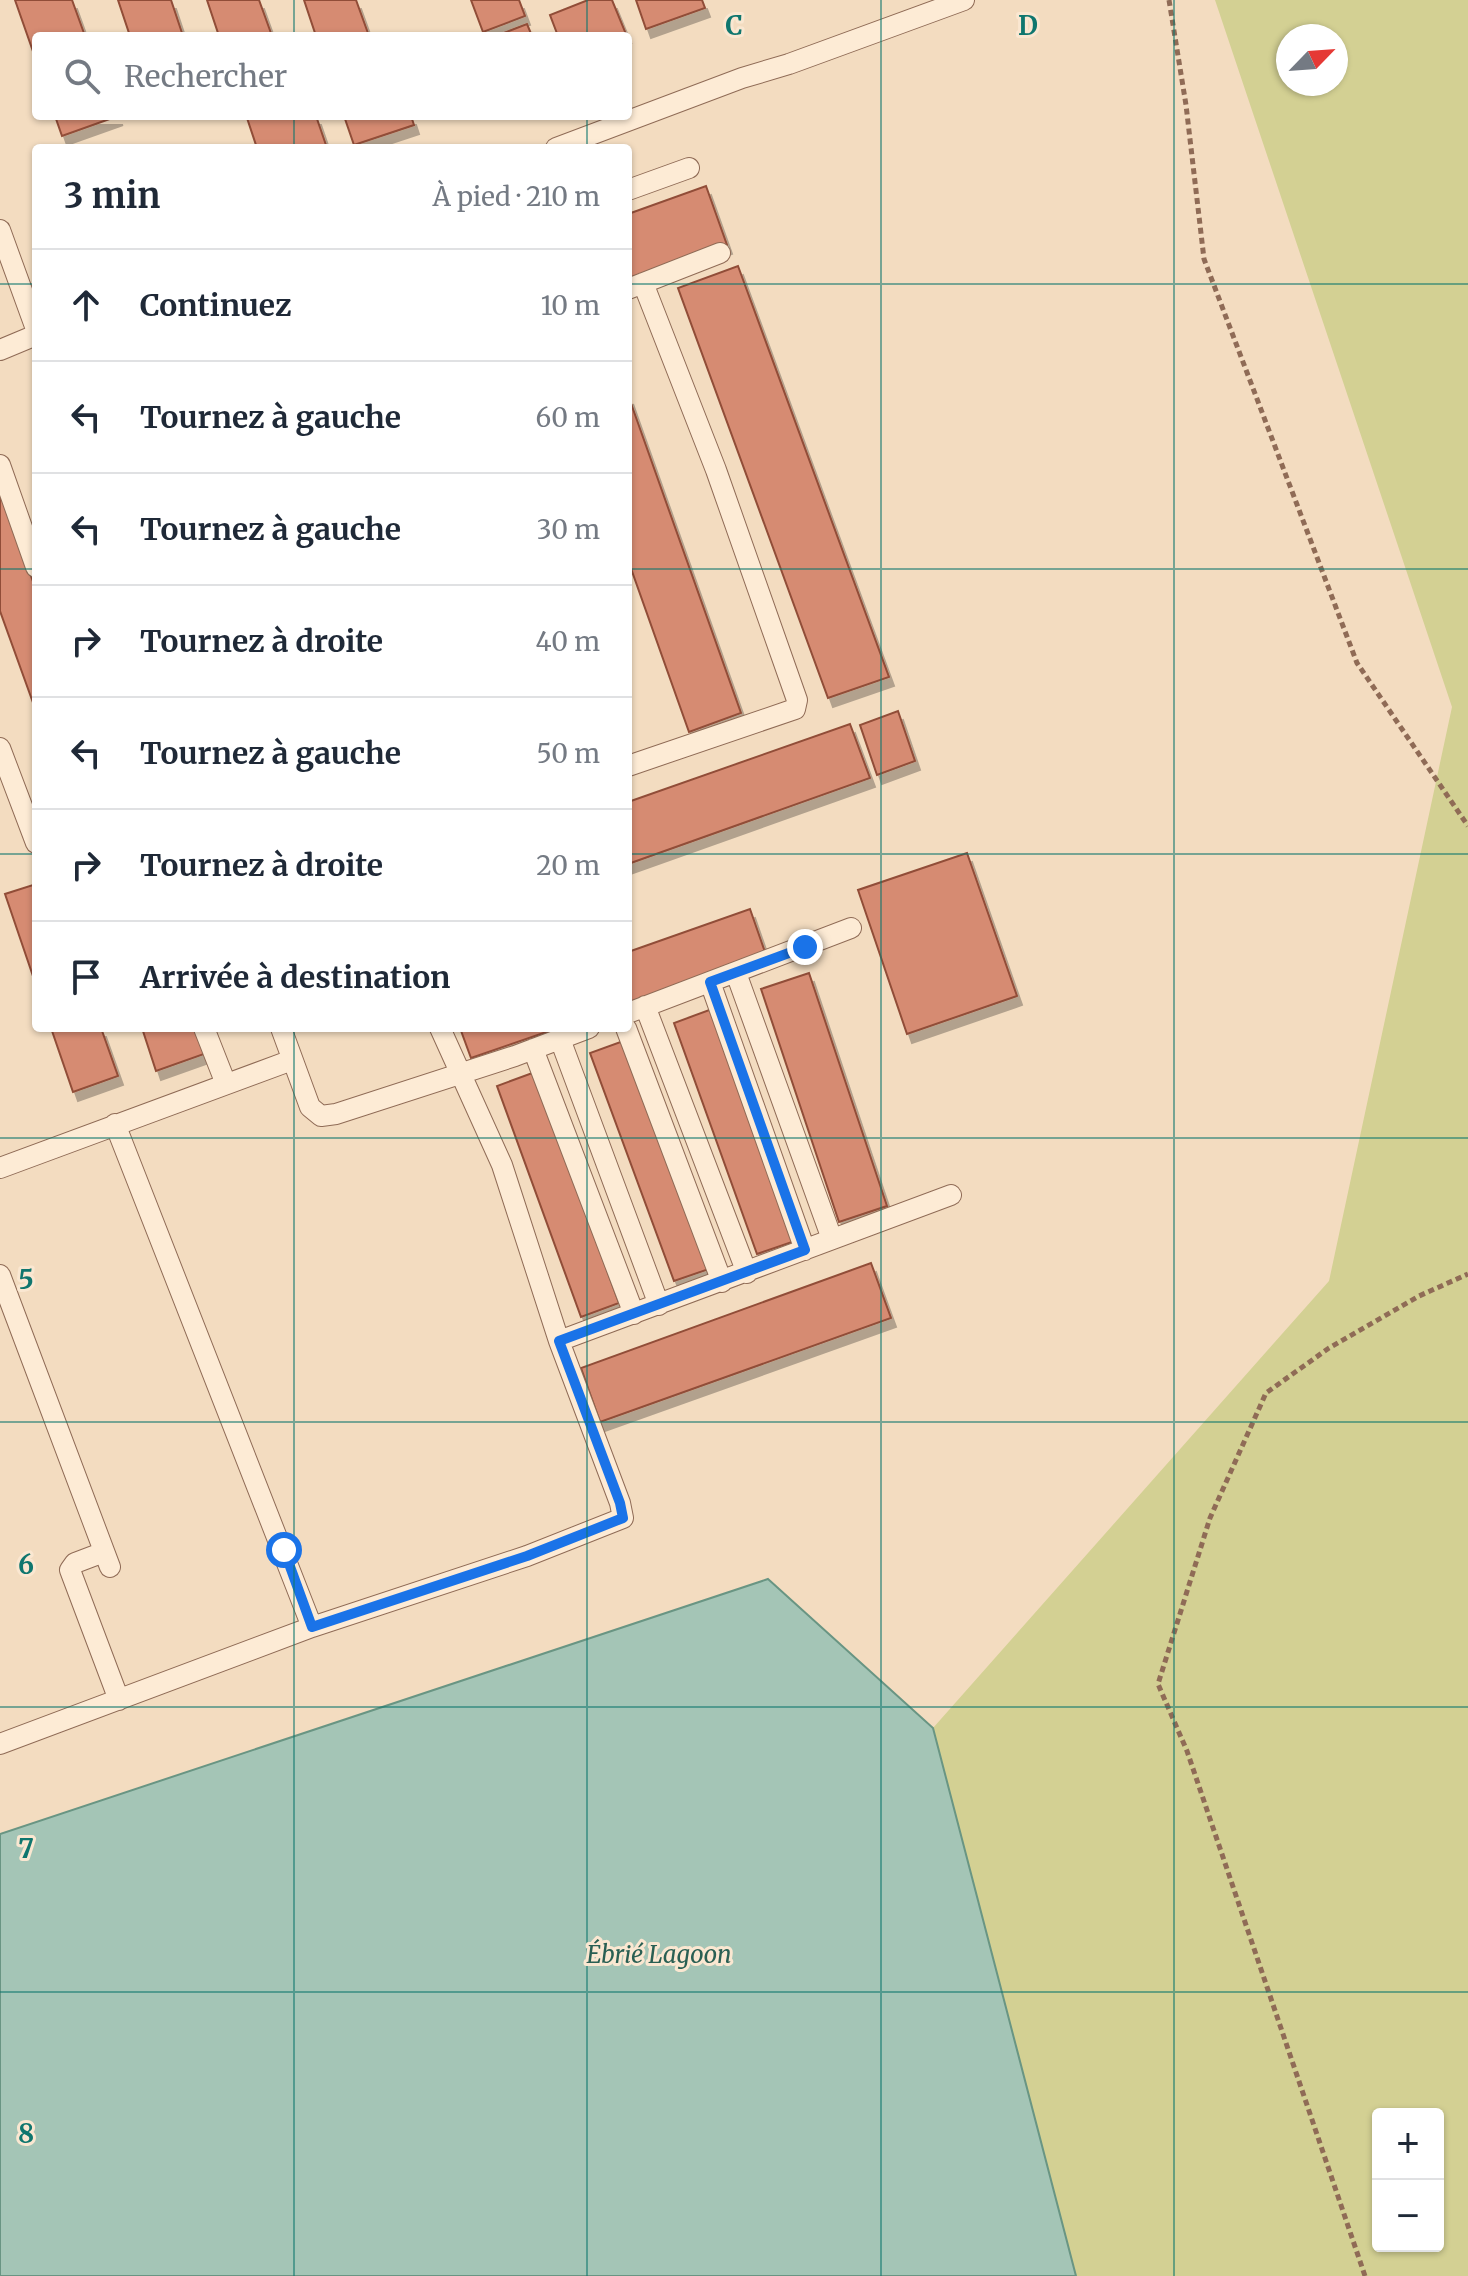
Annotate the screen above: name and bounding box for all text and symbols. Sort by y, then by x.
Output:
text: C [725,9,743,42]
text: D [1018,9,1038,42]
north arrow [1276,24,1348,96]
search box [32,32,632,120]
icon: search [60,54,104,98]
text: Rechercher [124,57,287,95]
text: 3 min [64,175,160,217]
text: À pied · 210 m [433,180,600,213]
icon: ahead [64,283,108,327]
text: Continuez [140,286,291,324]
text: 10 m [541,289,600,322]
icon: left [64,395,108,439]
text: Tournez à gauche [140,398,401,436]
text: 60 m [536,401,600,434]
icon: left [64,507,108,551]
text: Tournez à gauche [140,510,401,548]
text: 30 m [537,513,600,546]
icon: right [64,619,108,663]
text: Tournez à droite [140,622,383,660]
text: 40 m [536,625,600,658]
icon: left [64,731,108,775]
text: Tournez à gauche [140,734,401,772]
text: 50 m [536,737,600,770]
icon: right [64,843,108,887]
text: Tournez à droite [140,846,383,884]
text: 20 m [536,849,600,882]
route end [787,929,823,965]
icon: arrive [64,955,108,999]
text: Arrivée à destination [140,958,450,996]
text: 5 [18,1263,34,1296]
route start [266,1532,302,1568]
text: 6 [18,1548,34,1581]
text: 7 [18,1832,34,1865]
water label: Ébrié Lagoon [587,1938,731,1970]
map controls [1372,2108,1444,2252]
button: + [1372,2108,1444,2180]
text: 8 [18,2117,34,2150]
button: − [1372,2180,1444,2252]

